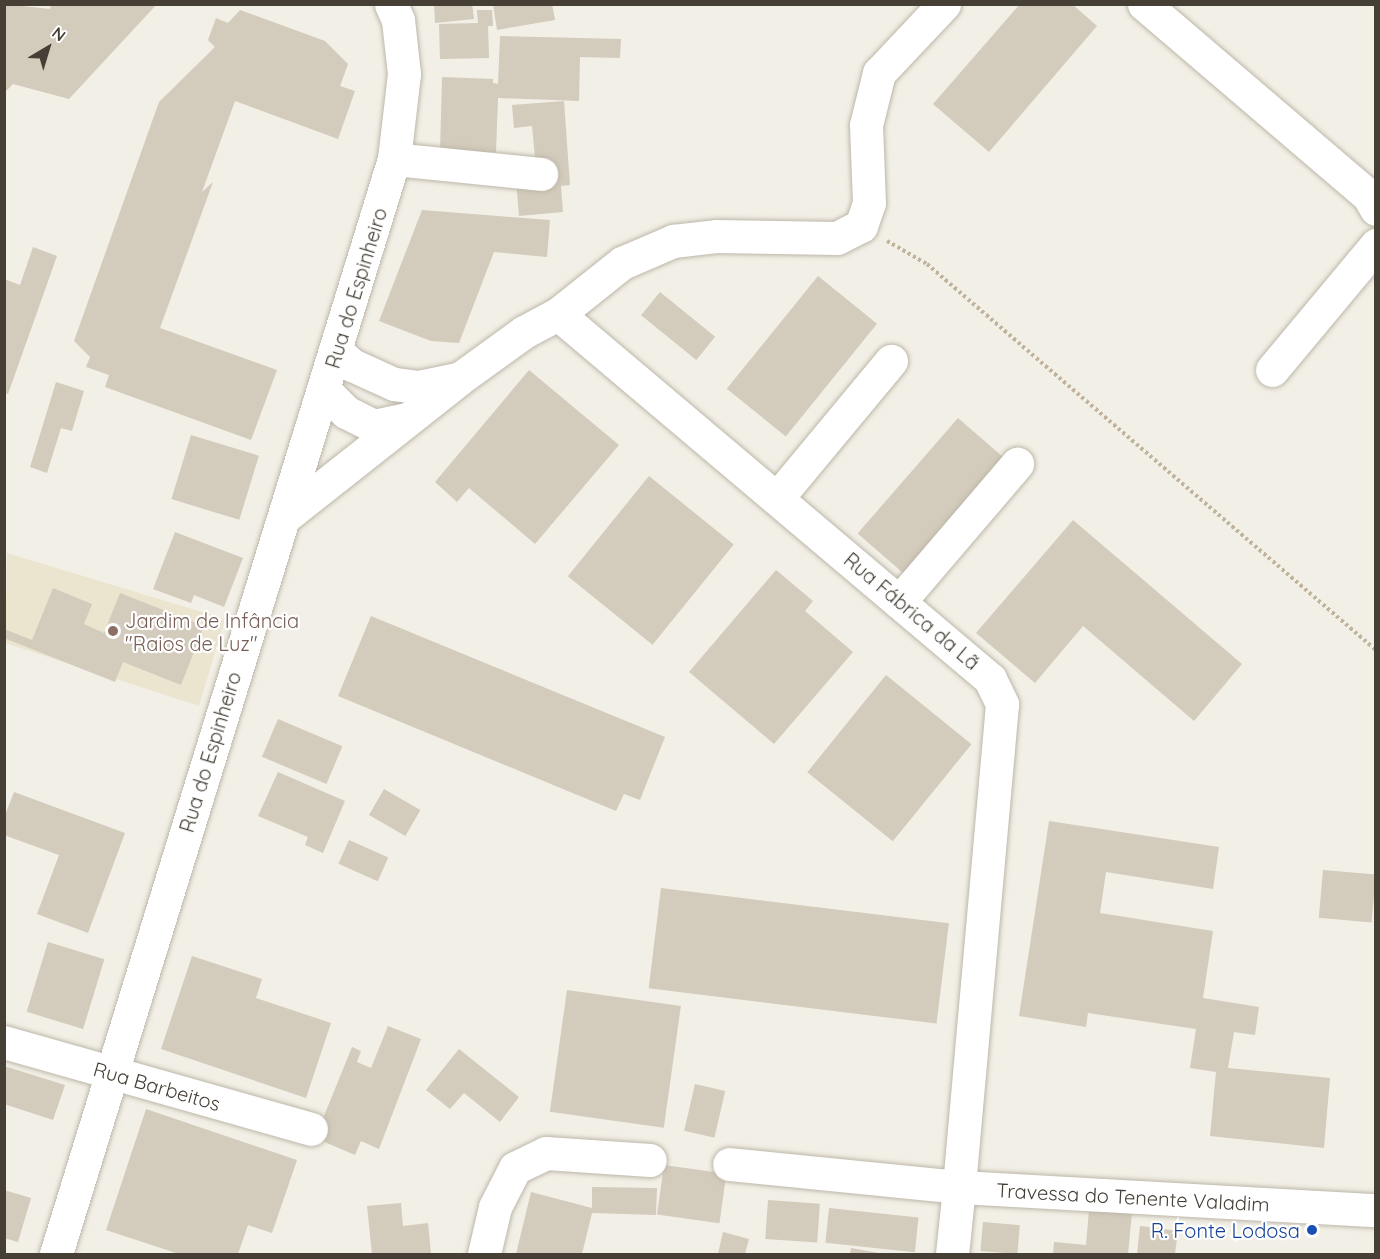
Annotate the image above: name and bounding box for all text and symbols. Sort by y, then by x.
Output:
north arrow [18,18,78,78]
text: N [48,22,70,45]
street label: Rua do Espinheiro [320,205,392,371]
street label: Rua Fábrica da Lã [839,547,985,675]
place label: Jardim de Infância "Raios de Luz" [125,608,299,655]
marker: Jardim de Infância "Raios de Luz" [106,624,120,638]
street label: Rua do Espinheiro [174,669,246,835]
street label: Rua Barbeitos [91,1056,223,1116]
street label: Travessa do Tenente Valadim [996,1178,1270,1216]
place label: R. Fonte Lodosa [1151,1218,1300,1242]
marker: R. Fonte Lodosa [1305,1223,1319,1237]

